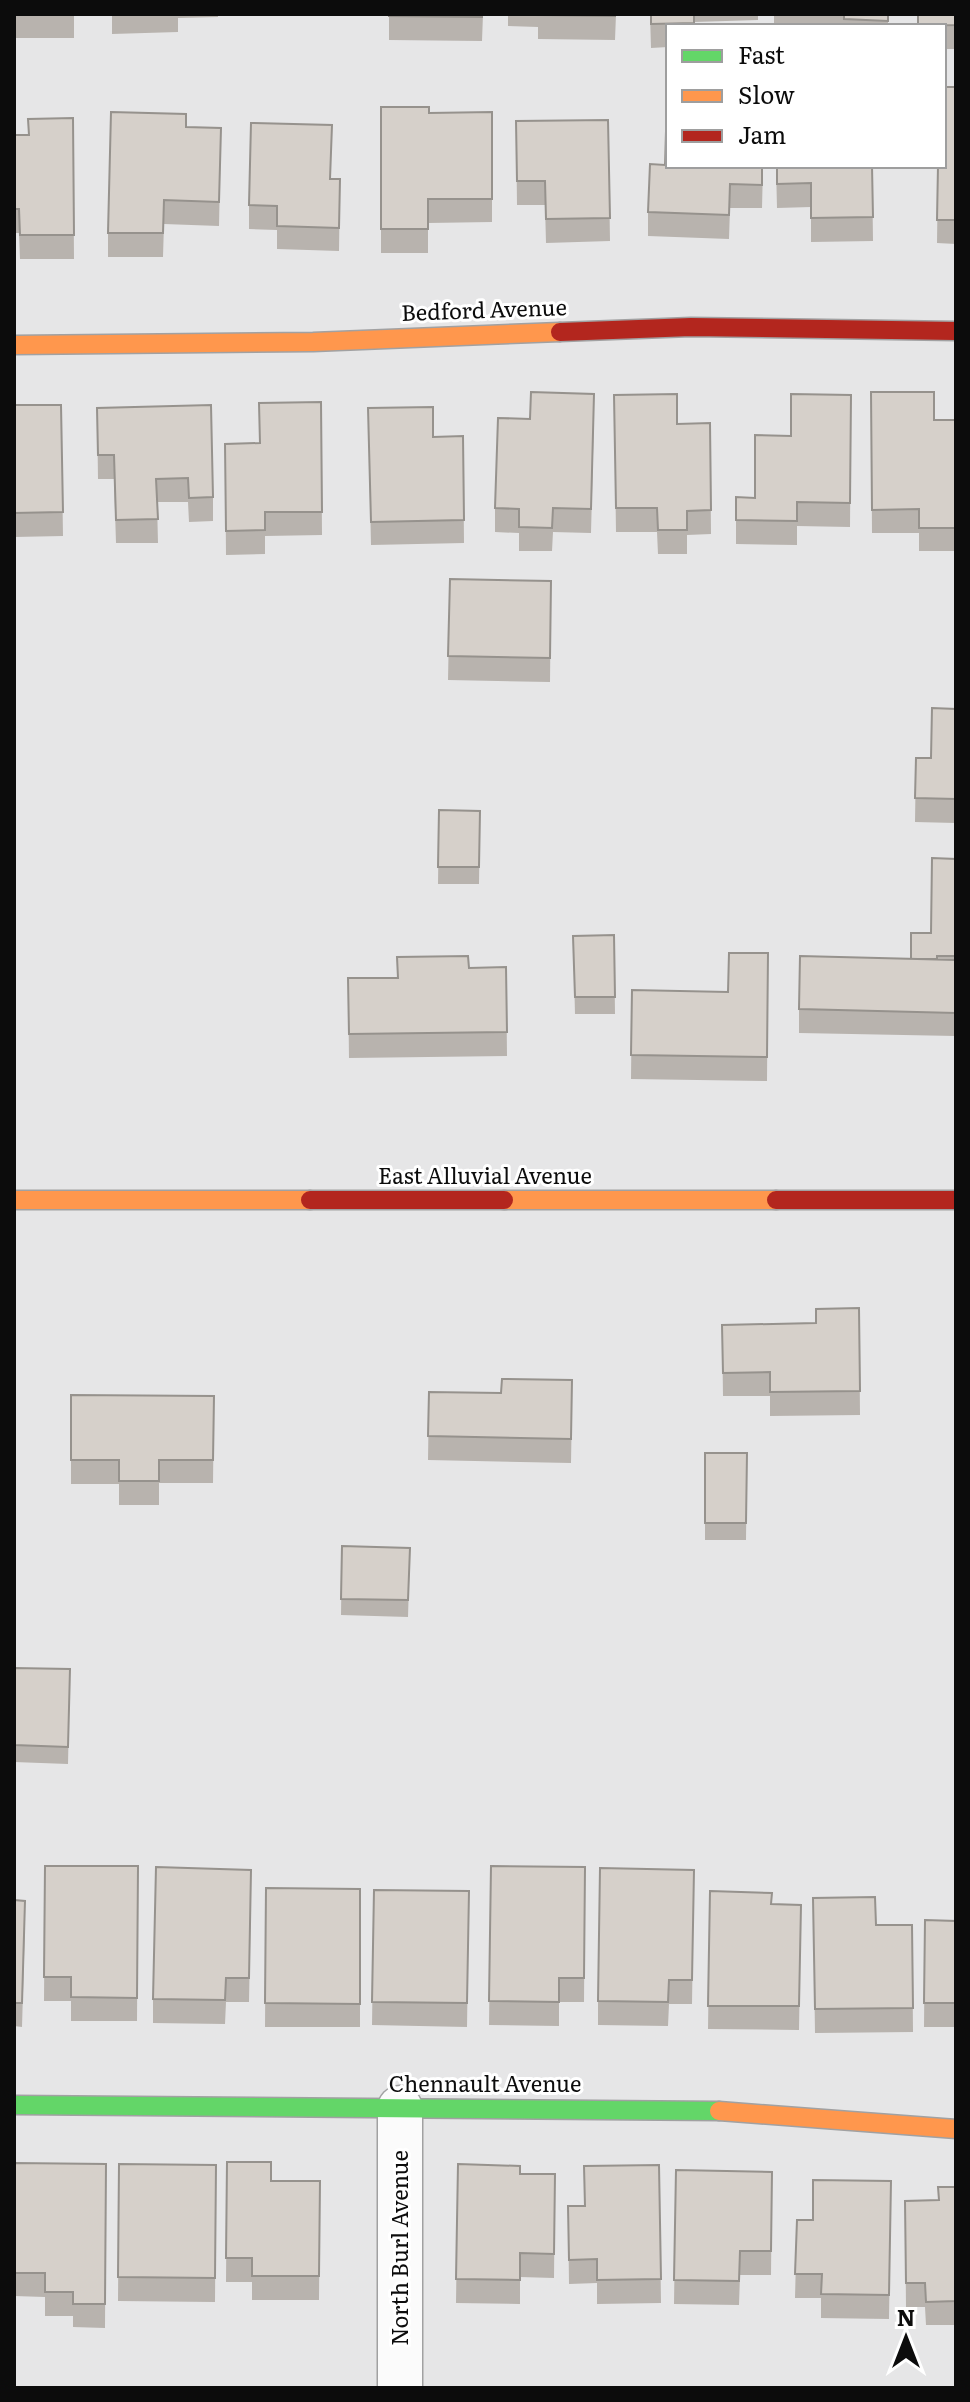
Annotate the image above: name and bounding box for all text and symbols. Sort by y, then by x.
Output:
legend [666,24,946,168]
text: Fast [738,36,785,71]
text: Slow [738,76,795,111]
text: Jam [738,116,786,151]
street label: Bedford Avenue [401,289,567,328]
street label: East Alluvial Avenue [378,1158,592,1191]
street label: Chennault Avenue [389,2066,581,2099]
street label: North Burl Avenue [382,2150,415,2346]
north arrow [866,2298,946,2378]
text: N [897,2300,915,2333]

